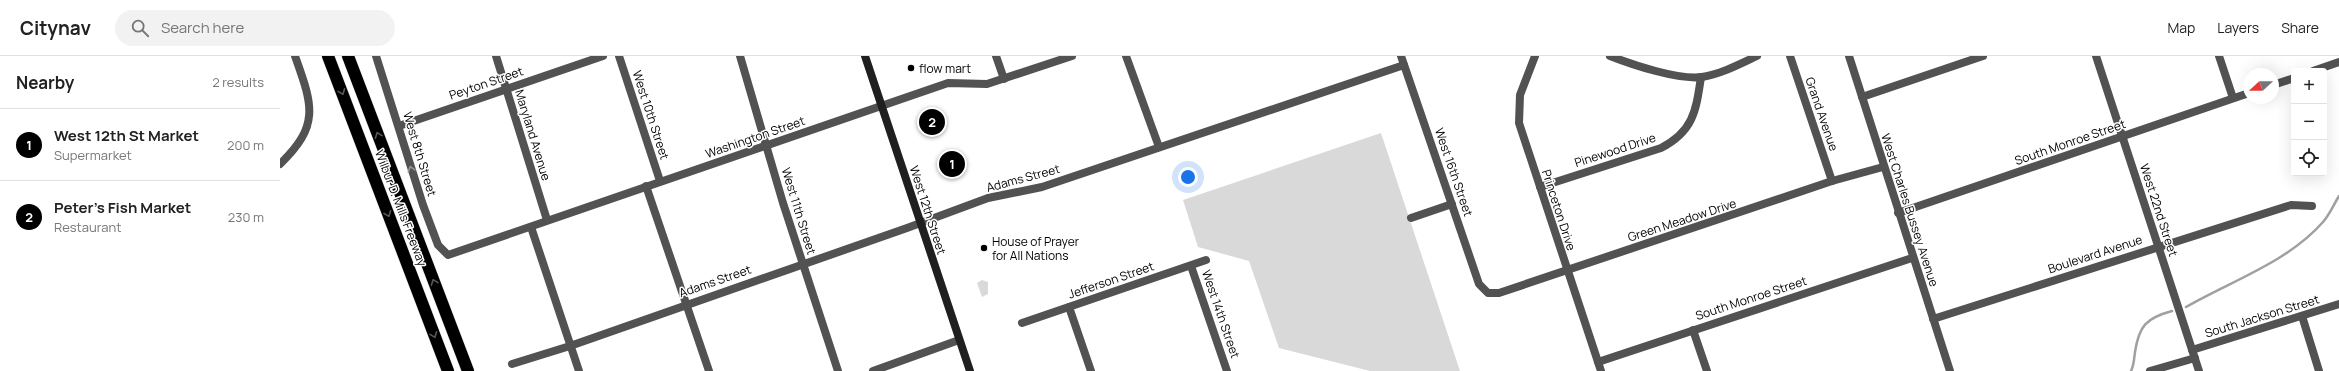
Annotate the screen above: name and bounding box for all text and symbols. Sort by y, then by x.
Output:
search box [115,10,395,46]
text: Citynav [20,15,91,41]
icon: search [129,17,151,39]
text: Search here [161,17,244,38]
text: Map [2167,18,2195,37]
text: Layers [2217,18,2259,37]
text: Share [2281,18,2319,37]
place label: flow mart [919,60,971,77]
street label: Peyton Street [447,62,526,104]
marker: flow mart [906,63,916,73]
street label: West 10th Street [629,68,673,162]
north arrow [2243,68,2279,104]
map controls [2291,68,2327,176]
button: + [2291,68,2327,104]
text: Nearby [16,71,74,94]
text: 2 results [212,73,264,91]
street label: Grand Avenue [1801,75,1843,153]
street label: Maryland Avenue [511,87,555,183]
one-way arrow [338,89,346,96]
button: − [2291,104,2327,140]
pin: 2 [919,107,945,137]
street label: West 8th Street [399,110,441,199]
street label: Washington Street [703,112,807,162]
street label: South Monroe Street [2012,115,2128,169]
text: West 12th St Market [54,125,199,146]
street label: West 16th Street [1431,125,1477,219]
street label: Pinewood Drive [1572,129,1658,171]
one-way arrow [374,131,382,138]
street label: West Charles Bussey Avenue [1877,131,1943,289]
text: 1 [26,136,32,154]
text: 200 m [227,136,264,154]
button: locate [2291,140,2327,176]
text: Supermarket [54,146,132,164]
street label: Wilbur D. Mills Freeway [371,147,431,269]
pin: 1 [939,149,965,179]
street label: Adams Street [984,160,1062,196]
street label: West 22nd Street [2136,161,2182,259]
street label: West 12th Street [906,164,950,257]
street label: West 11th Street [778,165,820,257]
one-way arrow [407,166,416,173]
your location [1178,167,1198,187]
street label: Princeton Drive [1538,167,1580,253]
street label: Green Meadow Drive [1625,194,1739,246]
text: Peter's Fish Market [54,197,191,218]
text: 2 [25,208,33,226]
text: 230 m [228,208,264,226]
one-way arrow [384,210,392,217]
text: Restaurant [54,218,121,236]
street label: Boulevard Avenue [2046,231,2144,277]
place label: House of Prayer for All Nations [992,233,1080,264]
marker: House of Prayer for All Nations [979,243,989,253]
street label: Jefferson Street [1066,257,1156,303]
street label: Adams Street [677,261,754,301]
street label: West 14th Street [1198,268,1244,361]
street label: South Monroe Street [1693,272,1809,324]
one-way arrow [430,279,438,286]
street label: South Jackson Street [2203,290,2321,342]
one-way arrow [430,332,438,339]

